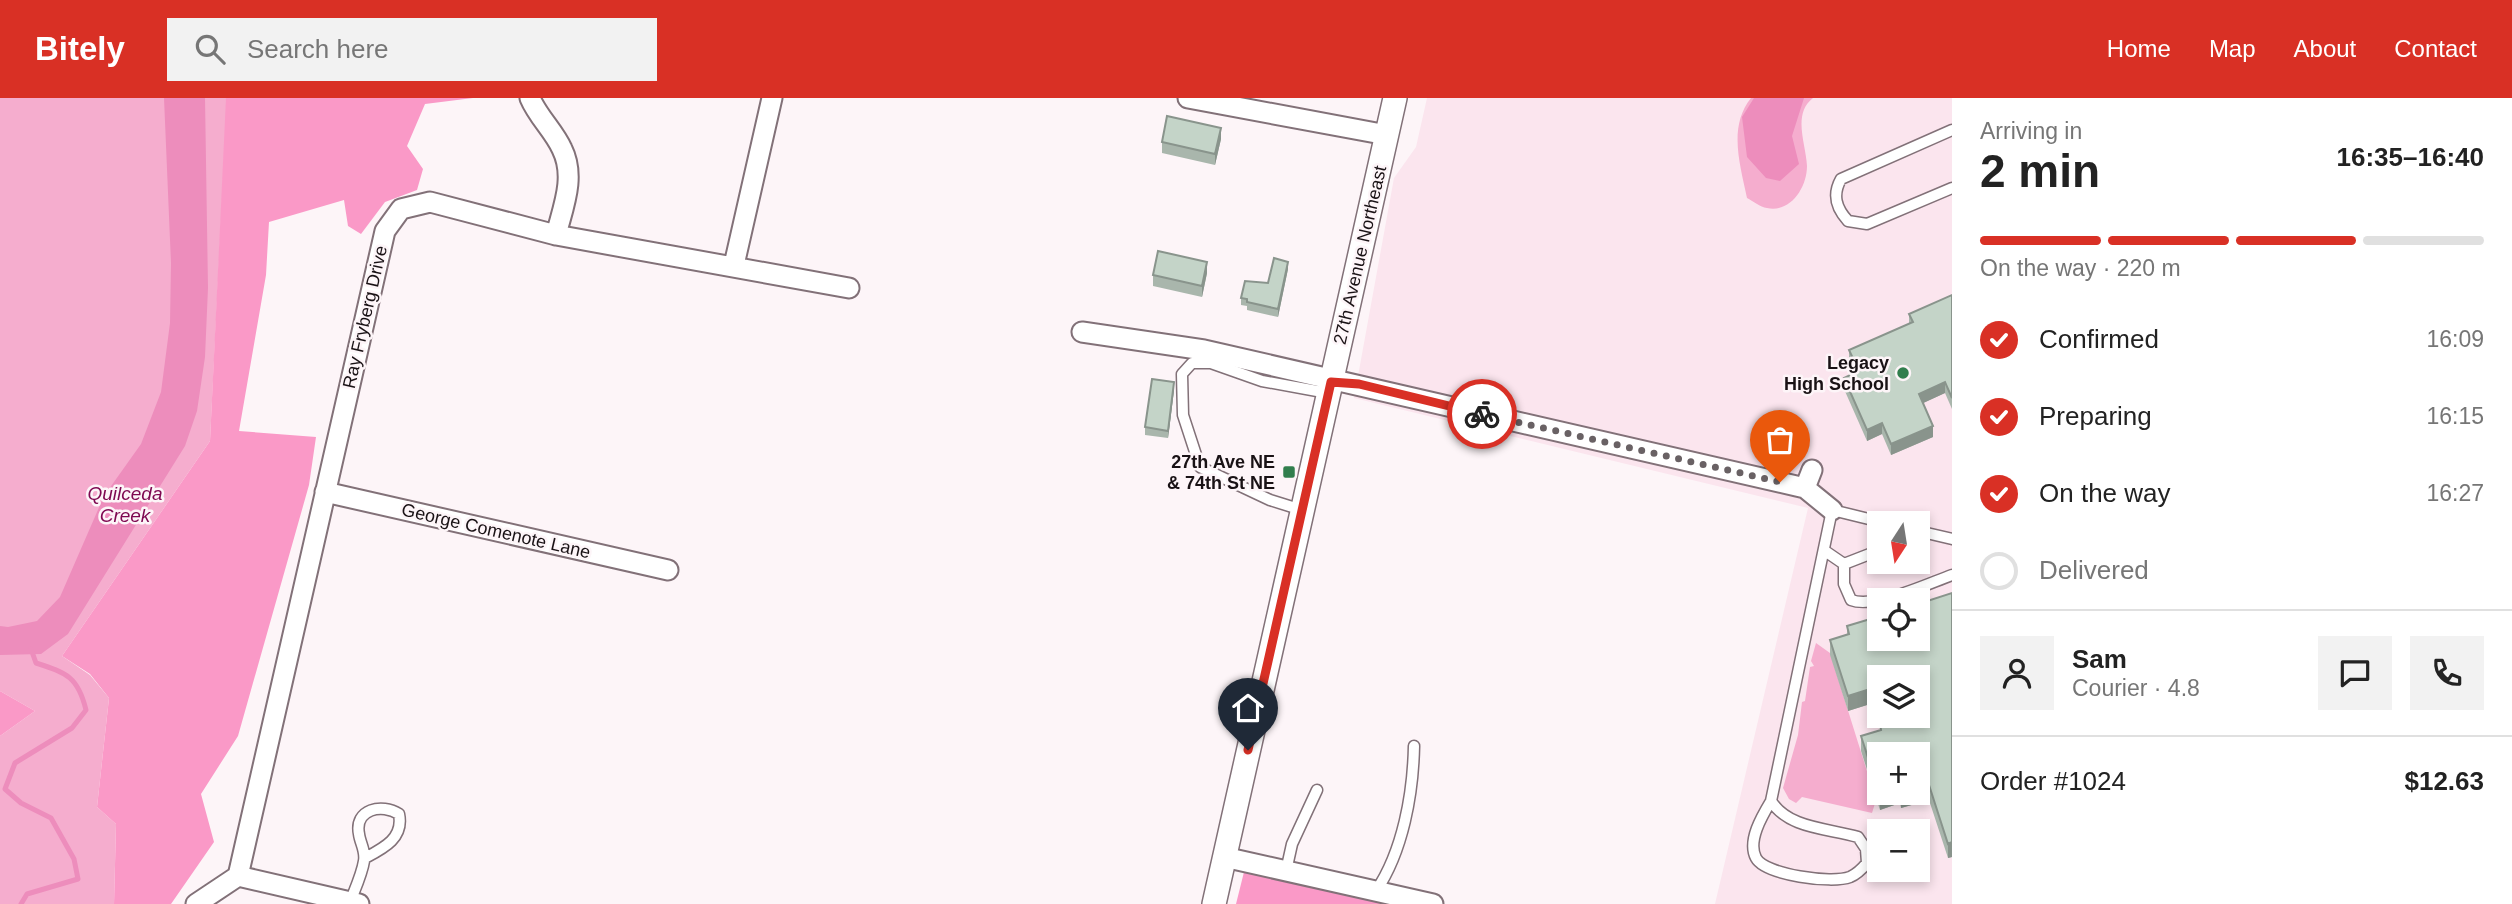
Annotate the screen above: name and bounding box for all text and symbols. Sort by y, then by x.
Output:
search box [167,18,657,81]
text: Bitely [35,30,125,67]
icon: search [191,30,229,68]
text: Search here [247,34,389,64]
text: Home [2107,35,2171,62]
text: Map [2209,35,2256,62]
text: About [2294,35,2356,62]
text: Contact [2394,35,2477,62]
text: Arriving in [1980,118,2082,144]
text: 16:35–16:40 [2337,142,2484,172]
text: 2 min [1980,145,2100,197]
street label: 27th Avenue Northeast [1330,164,1390,346]
street label: Ray Fryberg Drive [339,244,391,390]
text: On the way · 220 m [1980,255,2181,281]
icon: check [1980,321,2018,359]
text: Confirmed [2039,324,2159,354]
text: 16:09 [2426,326,2484,352]
place label: Legacy High School [1784,353,1889,394]
marker: Legacy High School [1895,365,1911,381]
courier [1447,379,1517,449]
icon: bike [1463,395,1501,433]
icon: check [1980,398,2018,436]
text: Preparing [2039,401,2152,431]
text: 16:15 [2426,403,2484,429]
pin [1750,410,1810,482]
icon: bag [1761,421,1799,459]
place label: 27th Ave NE & 74th St NE [1167,452,1275,493]
marker: 27th Ave NE & 74th St NE [1281,464,1297,480]
icon: check [1980,475,2018,513]
text: On the way [2039,478,2171,508]
text: 16:27 [2426,480,2484,506]
water label: Quilceda Creek [88,483,163,526]
street label: George Comenote Lane [400,500,592,562]
north arrow [1867,511,1930,574]
map controls [1867,511,1930,882]
text: Delivered [2039,555,2149,585]
button: locate [1867,588,1930,651]
button: person [1980,636,2054,710]
button: chat [2318,636,2392,710]
button: phone [2410,636,2484,710]
text: Sam [2072,644,2127,674]
button: layers [1867,665,1930,728]
text: Courier · 4.8 [2072,675,2200,701]
pin [1218,678,1278,750]
icon: home [1229,689,1267,727]
button: + [1867,742,1930,805]
text: Order #1024 [1980,766,2126,796]
text: $12.63 [2404,766,2484,796]
button: − [1867,819,1930,882]

